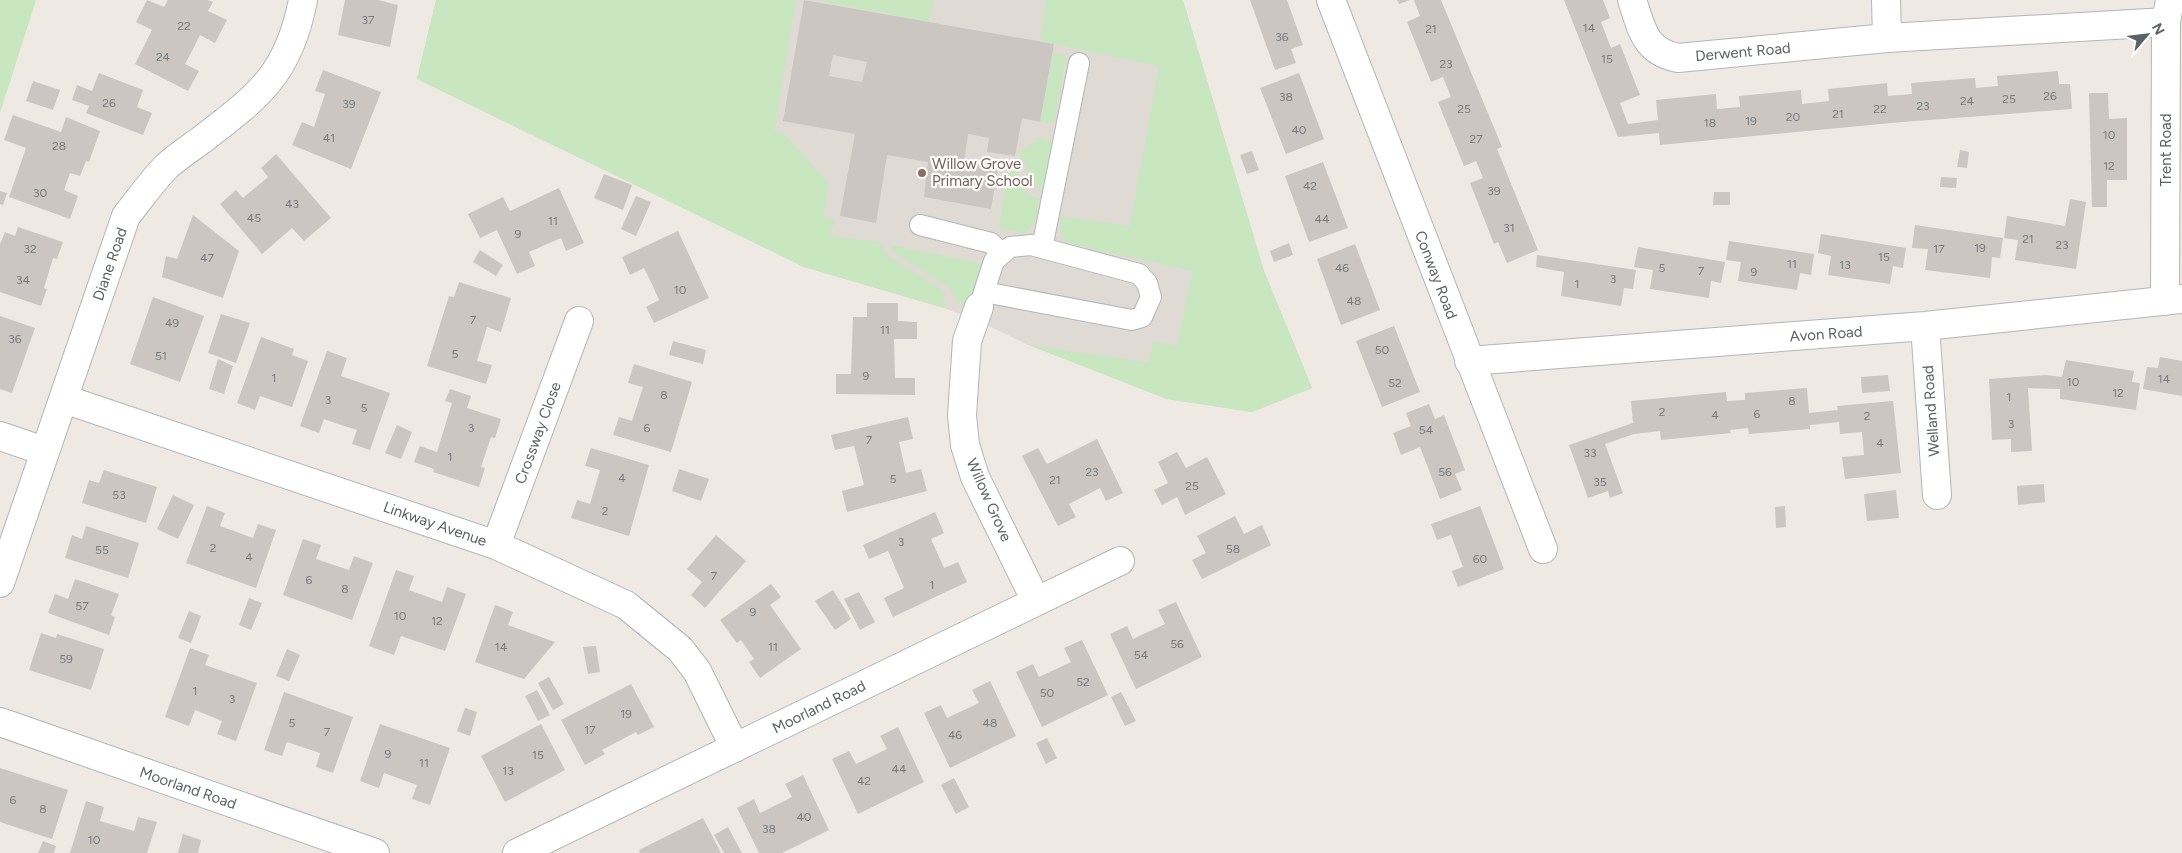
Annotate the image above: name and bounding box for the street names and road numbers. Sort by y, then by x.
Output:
street label: Derwent Road [1695,39,1791,65]
street label: Trent Road [2157,113,2175,187]
street label: Diane Road [89,225,131,303]
street label: Conway Road [1411,228,1461,322]
street label: Avon Road [1789,322,1863,346]
street label: Welland Road [1919,365,1943,457]
street label: Crossway Close [511,380,565,486]
street label: Willow Grove [963,456,1015,544]
street label: Linkway Avenue [381,498,489,550]
street label: Moorland Road [769,677,869,737]
street label: Moorland Road [137,763,239,813]

